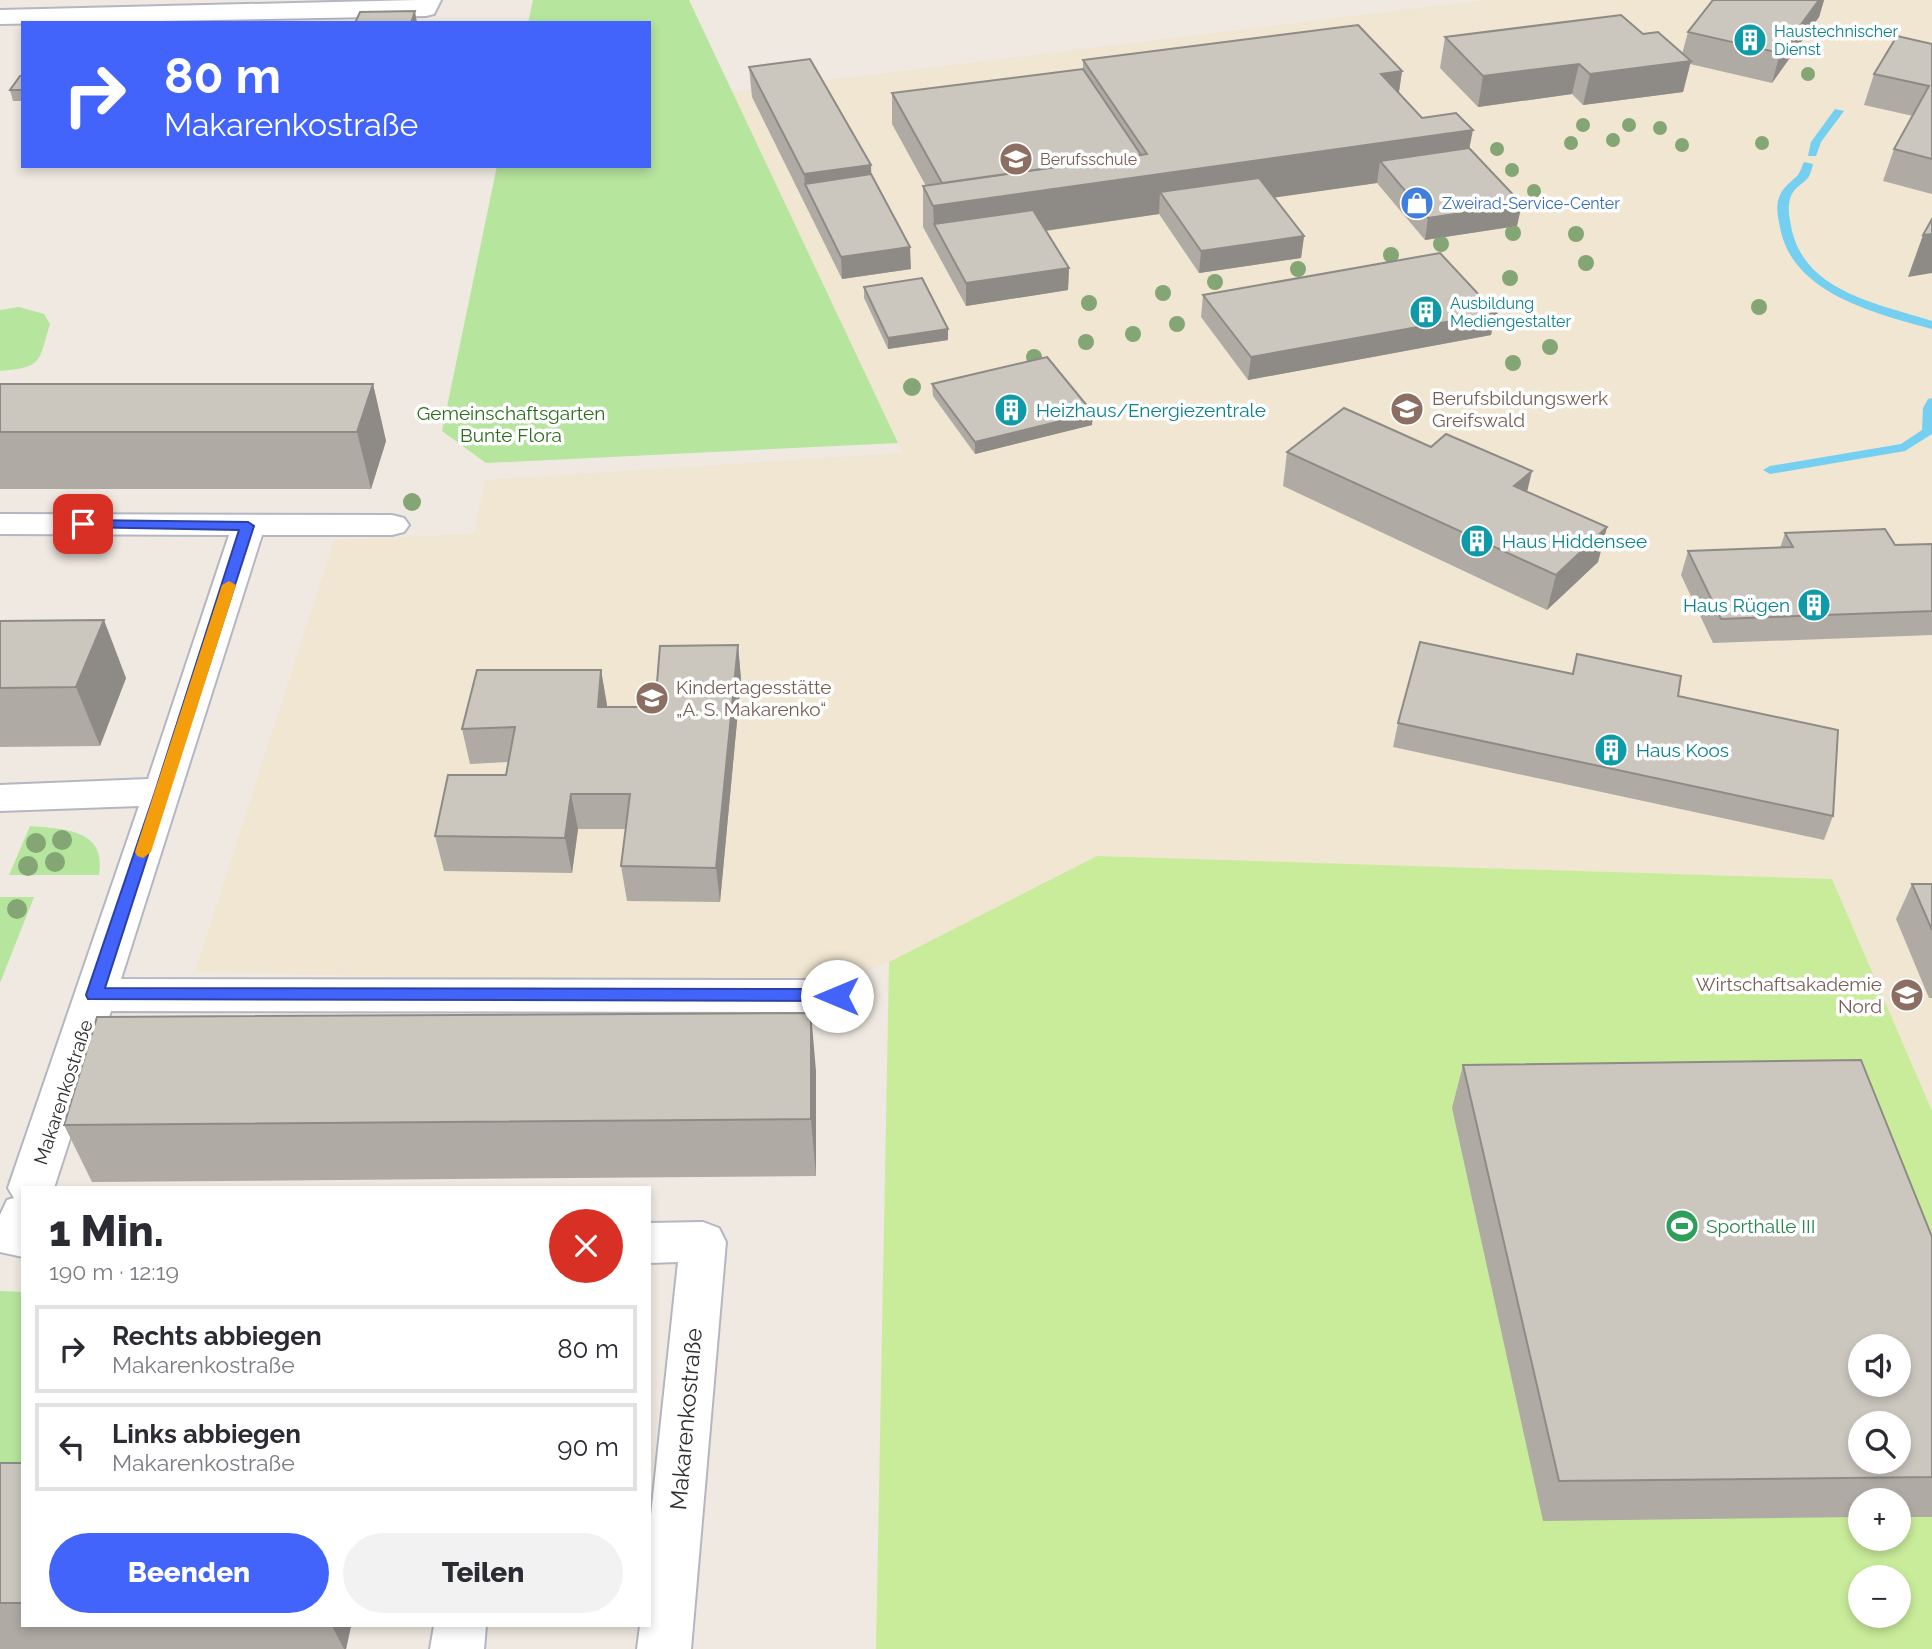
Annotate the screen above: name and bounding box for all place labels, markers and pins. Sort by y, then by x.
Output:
building icon: Haustechnischer Dienst [1731,21,1769,59]
place label: Haustechnischer Dienst [1774,22,1898,59]
school or university icon: Berufsschule [997,140,1035,178]
place label: Berufsschule [1040,150,1137,169]
shop icon: Zweirad-Service-Center [1398,184,1436,222]
place label: Zweirad-Service-Center [1442,194,1620,213]
building icon: Ausbildung Mediengestalter [1407,293,1445,331]
place label: Ausbildung Mediengestalter [1450,294,1572,331]
place label: Berufsbildungswerk Greifswald [1432,387,1608,431]
school or university icon: Berufsbildungswerk Greifswald [1388,390,1426,428]
building icon: Heizhaus/Energiezentrale [992,391,1030,429]
place label: Heizhaus/Energiezentrale [1036,399,1266,421]
pin [53,494,113,554]
building icon: Haus Hiddensee [1458,522,1496,560]
place label: Haus Hiddensee [1502,530,1647,552]
building icon: Haus Rügen [1795,586,1833,624]
place label: Haus Rügen [1683,594,1790,616]
place label: Kindertagesstätte „A. S. Makarenko“ [676,676,831,720]
school or university icon: Kindertagesstätte „A. S. Makarenko“ [633,679,671,717]
building icon: Haus Koos [1592,731,1630,769]
place label: Haus Koos [1636,739,1729,761]
place label: Wirtschaftsakademie Nord [1696,973,1882,1017]
school or university icon: Wirtschaftsakademie Nord [1888,976,1926,1014]
sports icon: Sporthalle III [1663,1207,1701,1245]
place label: Sporthalle III [1706,1215,1816,1237]

